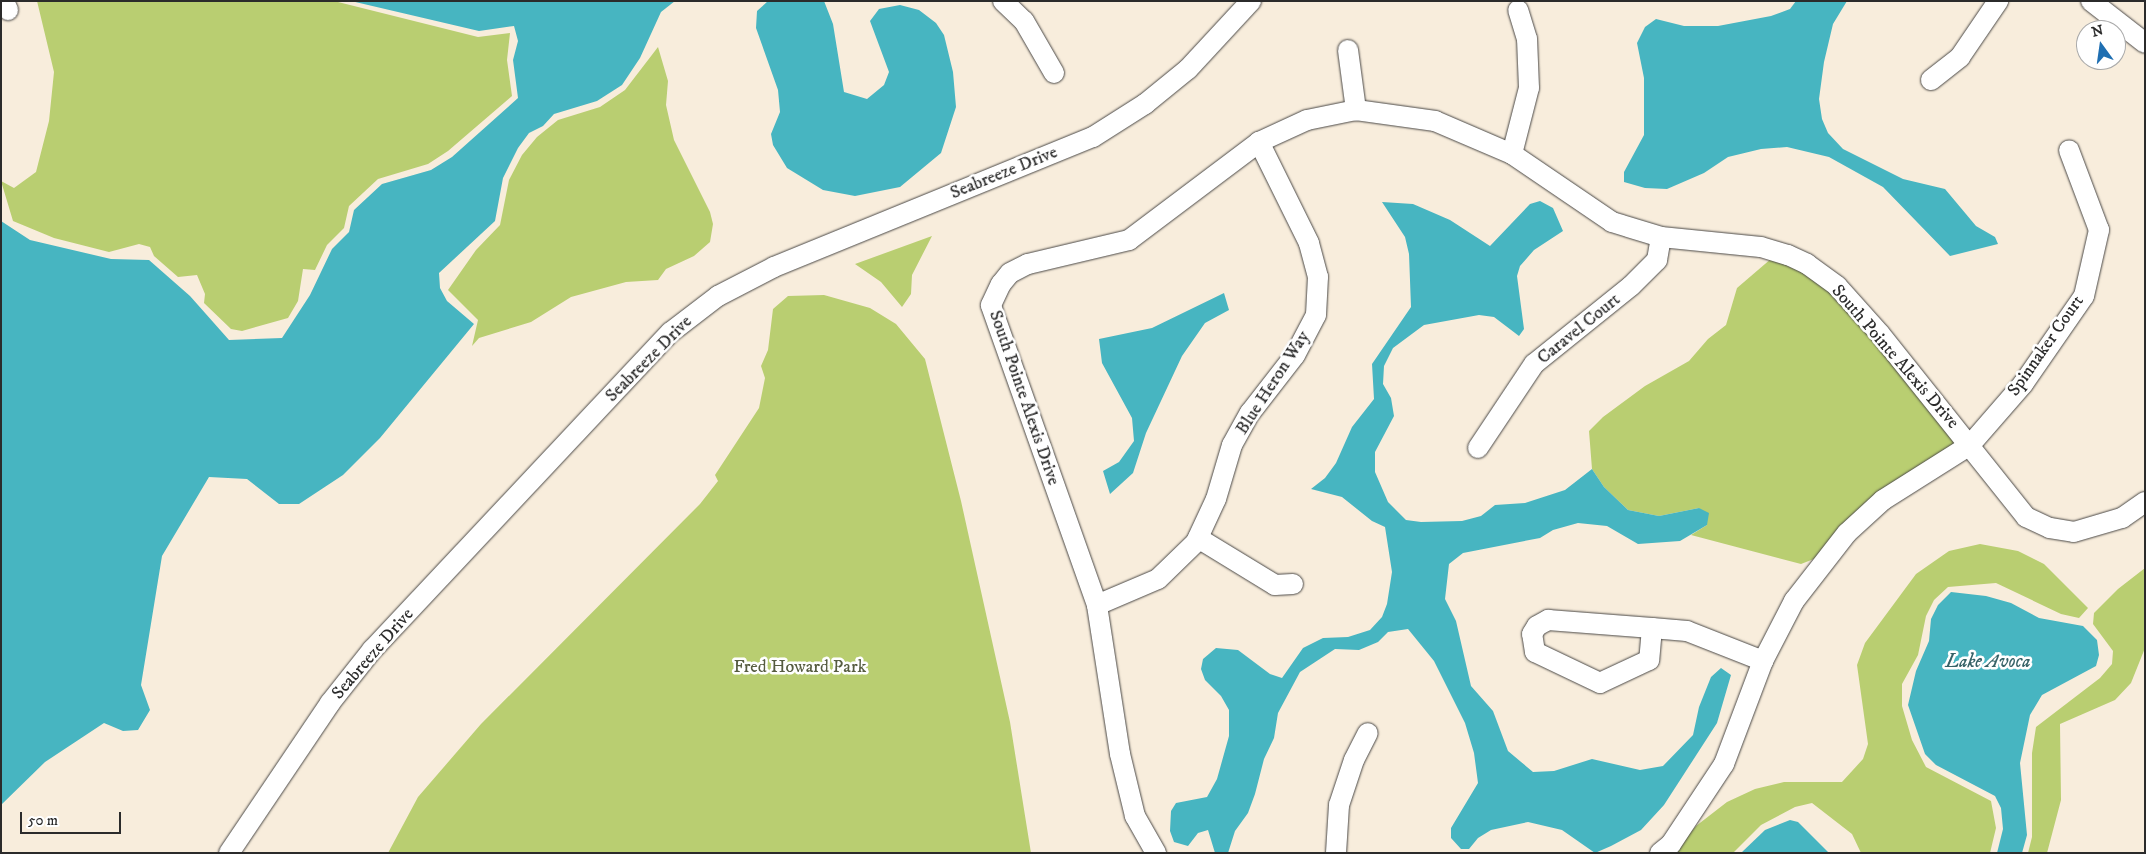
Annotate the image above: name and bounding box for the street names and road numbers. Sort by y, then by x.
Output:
street label: Seabreeze Drive [947,142,1061,204]
street label: South Pointe Alexis Drive [1827,281,1963,433]
street label: Caravel Court [1533,289,1625,369]
street label: Spinnaker Court [2003,291,2089,401]
street label: South Pointe Alexis Drive [984,308,1064,488]
street label: Seabreeze Drive [601,311,697,407]
street label: Blue Heron Way [1231,327,1315,439]
street label: Seabreeze Drive [328,604,418,704]

